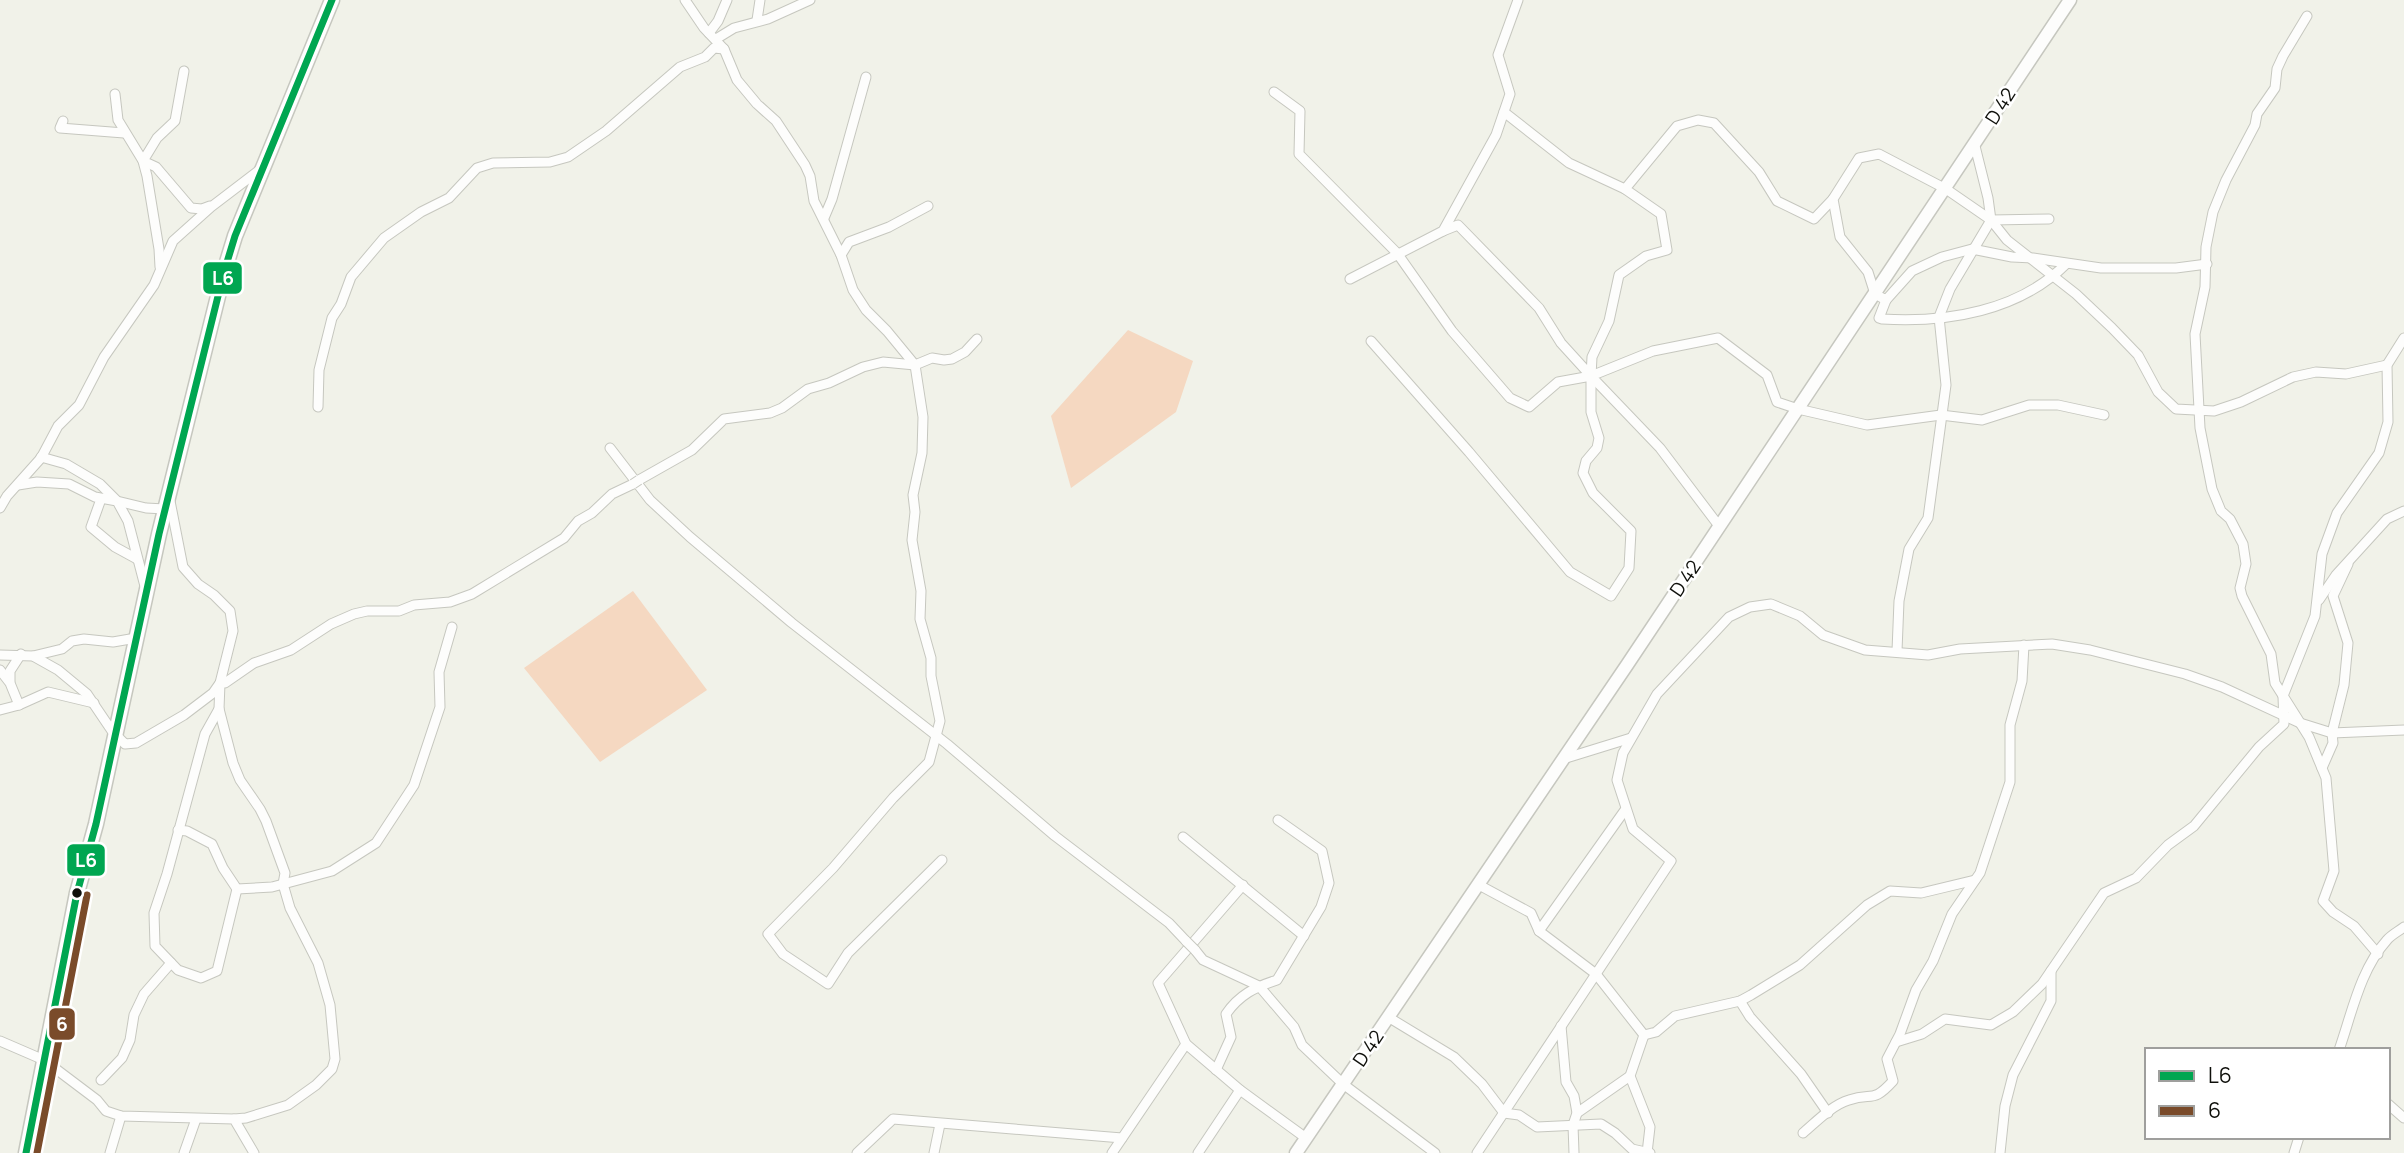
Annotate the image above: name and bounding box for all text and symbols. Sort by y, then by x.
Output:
street label: D 42 [1979,83,2021,129]
line badge: L6 [202,261,243,295]
text: L6 [212,265,234,291]
street label: D 42 [1663,555,1707,601]
line badge: L6 [66,843,106,877]
text: L6 [75,847,97,873]
unlabelled marker [70,886,84,900]
line badge: 6 [48,1007,76,1041]
text: 6 [56,1011,68,1037]
street label: D 42 [1346,1025,1390,1071]
legend [2145,1048,2390,1139]
text: L6 [2208,1061,2232,1089]
text: 6 [2208,1096,2221,1124]

